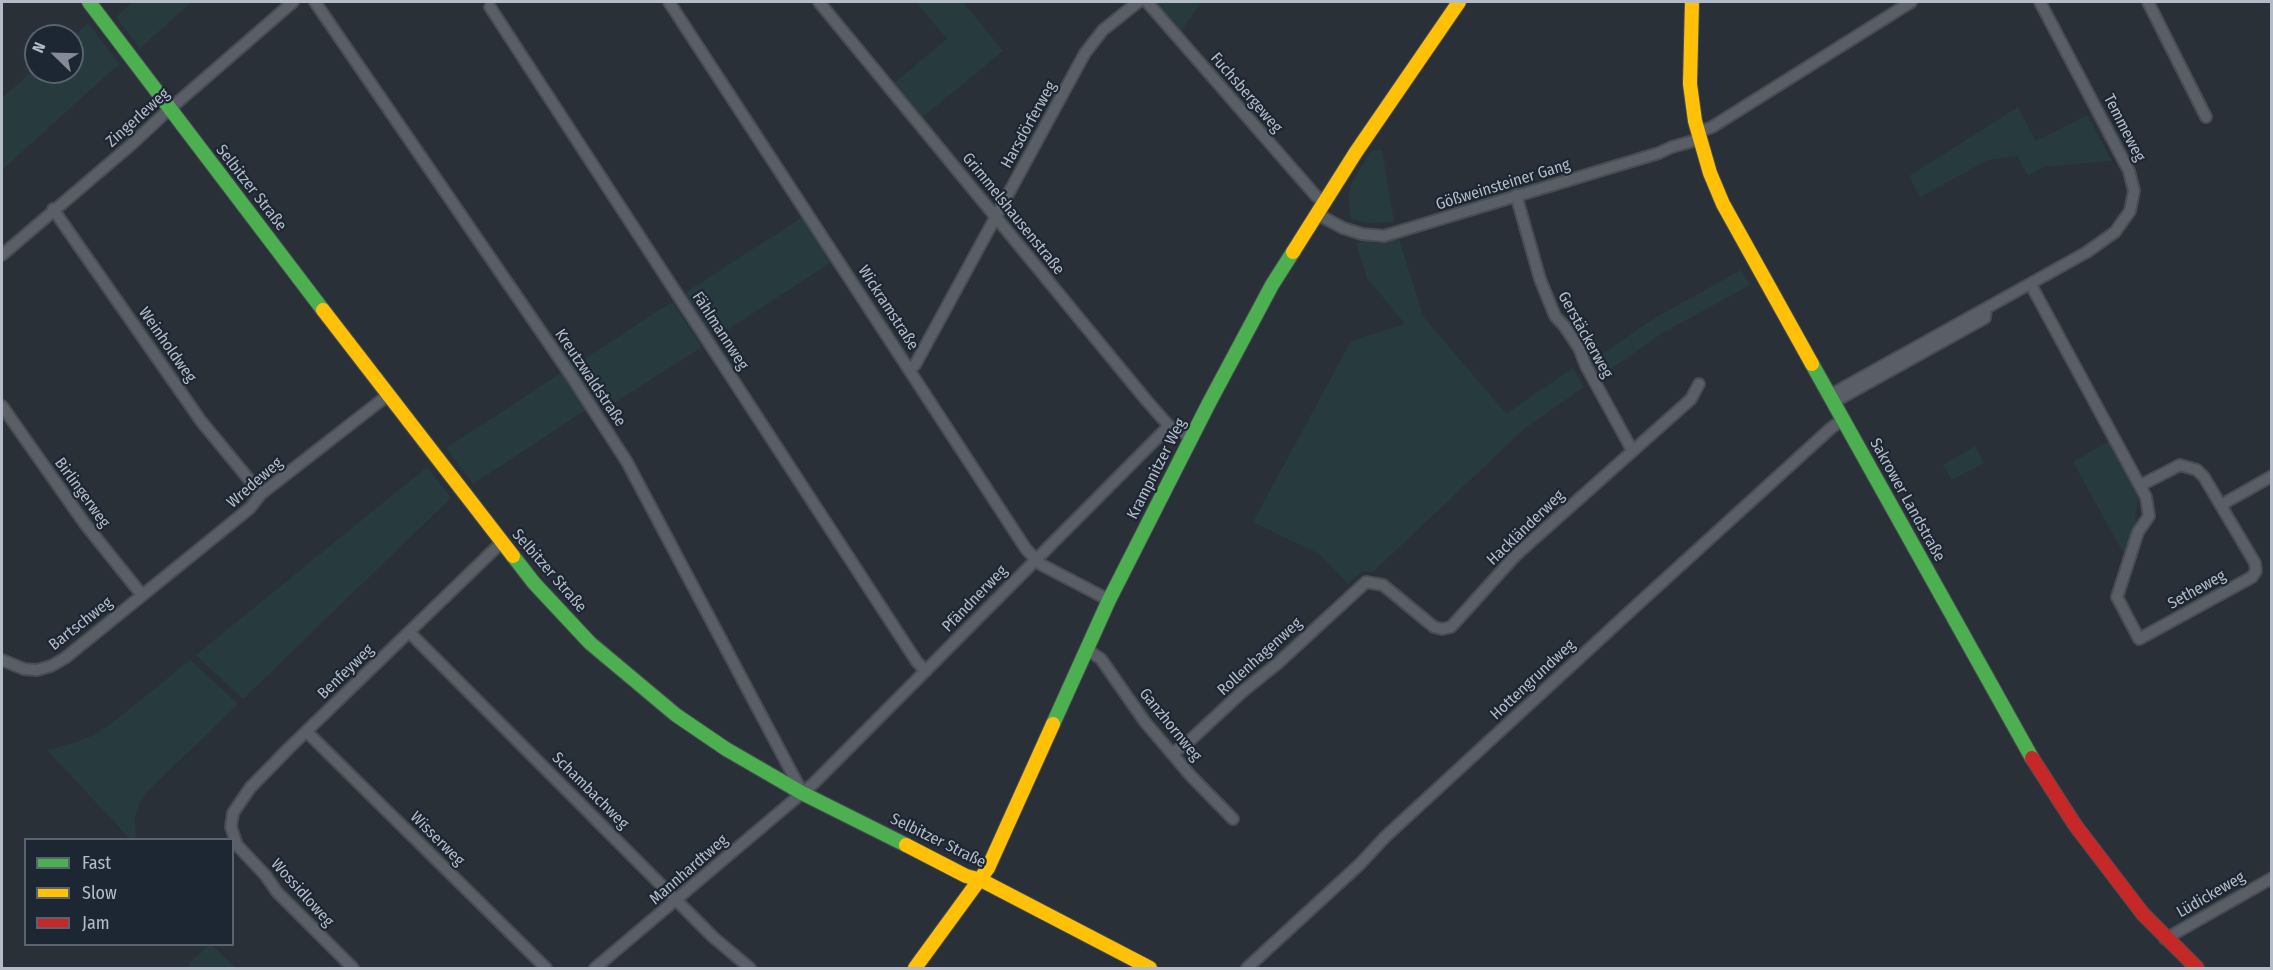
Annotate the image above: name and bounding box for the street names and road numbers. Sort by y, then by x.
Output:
street label: Fuchsbergeweg [1206,49,1286,137]
street label: Harsdörferweg [997,78,1061,172]
street label: Zingerleweg [102,85,174,151]
street label: Temmeweg [2099,91,2149,165]
street label: Selbitzer Straße [211,141,291,235]
street label: Grimmelshausenstraße [958,149,1068,279]
street label: Gößweinsteiner Gang [1434,155,1572,215]
street label: Wickramstraße [854,262,922,354]
street label: Fählmannweg [688,288,752,374]
street label: Gerstäckerweg [1553,288,1617,382]
street label: Weinholdweg [134,304,200,386]
street label: Kreutzwaldstraße [550,326,630,430]
street label: Krampnitzer Weg [1123,415,1191,523]
street label: Sakrower Landstraße [1865,435,1949,565]
street label: Birlingerweg [50,454,114,532]
street label: Wredeweg [223,454,287,512]
street label: Hackländerweg [1483,486,1569,570]
street label: Selbitzer Straße [508,526,590,616]
street label: Pfändnerweg [938,562,1012,636]
street label: Setheweg [2165,566,2229,614]
street label: Bartschweg [45,593,117,655]
street label: Rollenhagenweg [1214,614,1306,700]
street label: Hottengrundweg [1487,636,1579,724]
street label: Benfeyweg [314,641,378,703]
street label: Ganzhornweg [1135,685,1205,765]
street label: Schambachweg [548,749,632,833]
street label: Wisserweg [406,808,468,870]
street label: Selbitzer Straße [887,810,989,872]
street label: Mannhardtweg [646,831,732,909]
street label: Wossidloweg [266,855,338,931]
street label: Lüdickeweg [2173,868,2249,922]

